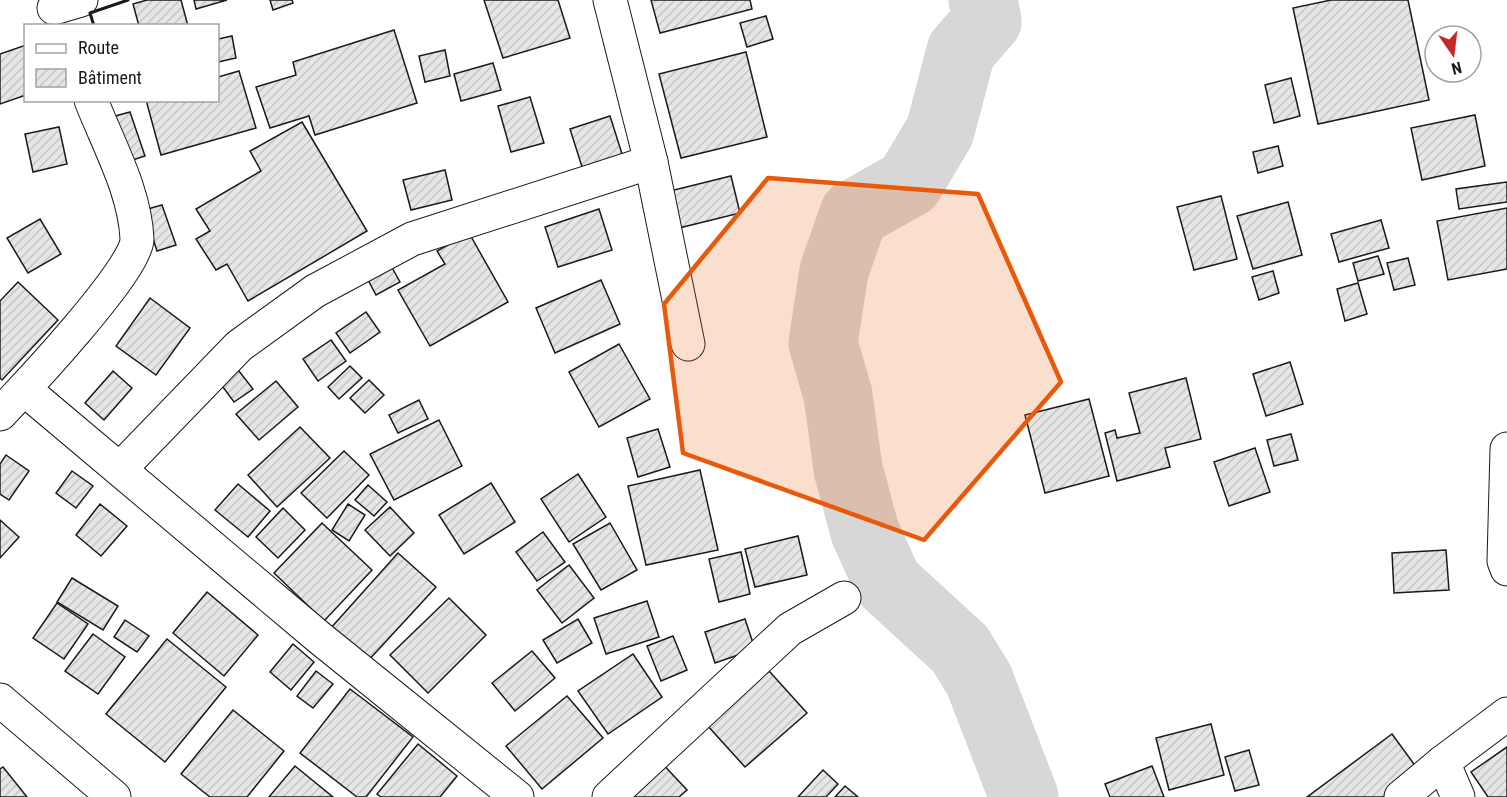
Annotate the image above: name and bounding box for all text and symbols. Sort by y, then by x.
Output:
legend [24,24,219,102]
north arrow [1423,24,1483,84]
text: Route [78,37,119,58]
text: N [1449,58,1464,78]
text: Bâtiment [78,67,142,88]

